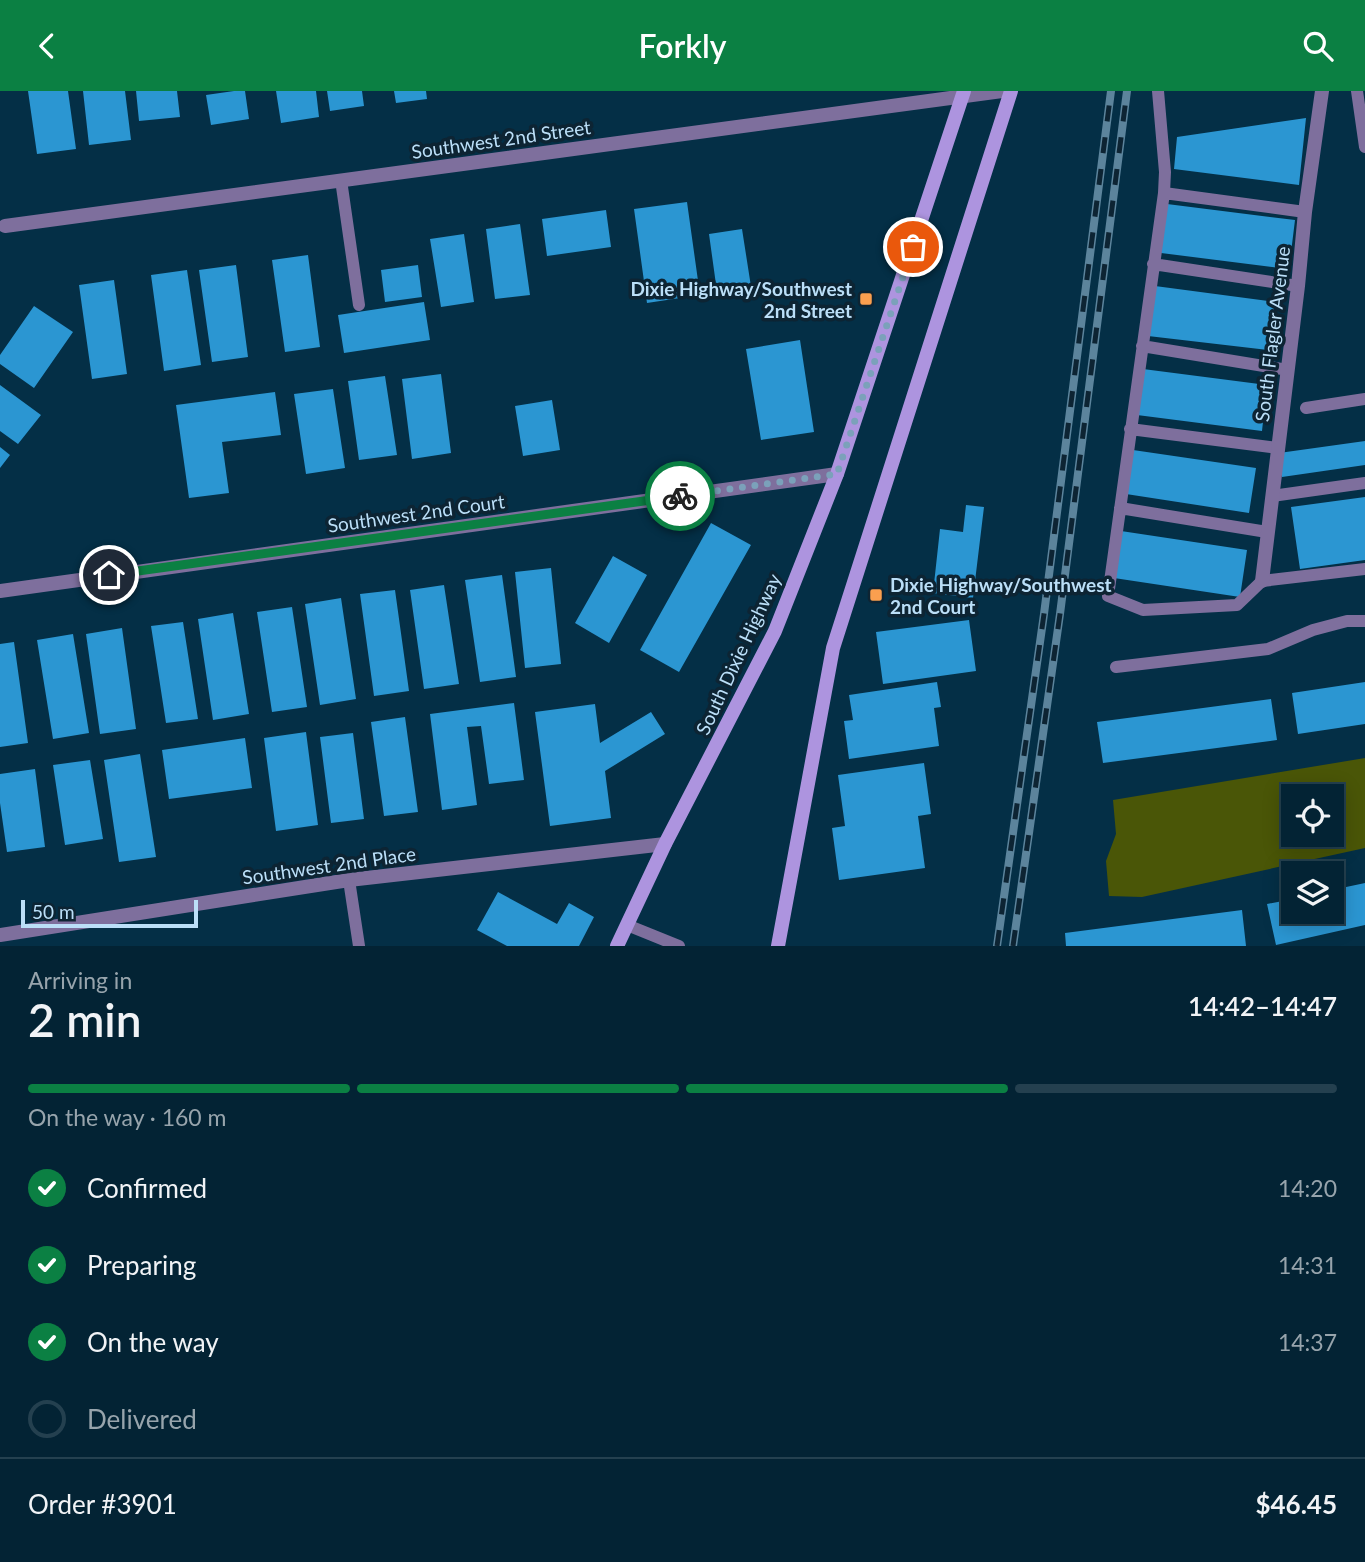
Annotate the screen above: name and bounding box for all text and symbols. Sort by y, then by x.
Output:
text: Forkly [639,26,726,65]
icon: back [28,27,66,65]
icon: search [1299,27,1337,65]
street label: Southwest 2nd Street [410,115,592,163]
pin [883,217,943,277]
icon: bag [894,228,932,266]
street label: South Flagler Avenue [1250,245,1294,423]
place label: Dixie Highway/Southwest 2nd Street [630,277,852,322]
marker: Dixie Highway/Southwest 2nd Street [858,291,874,307]
courier [645,461,715,531]
icon: bike [661,477,699,515]
street label: Southwest 2nd Court [326,489,506,537]
pin [79,545,139,605]
icon: home [90,556,128,594]
street label: South Dixie Highway [691,570,785,738]
place label: Dixie Highway/Southwest 2nd Court [890,573,1112,618]
marker: Dixie Highway/Southwest 2nd Court [868,587,884,603]
map controls [1281,784,1344,924]
button: locate [1281,784,1344,847]
street label: Southwest 2nd Place [241,841,417,889]
button: layers [1281,861,1344,924]
scale bar [21,897,198,929]
text: 50 m [32,900,75,923]
text: Arriving in [28,966,132,994]
text: 14:42–14:47 [1188,990,1337,1022]
text: 2 min [28,992,142,1047]
text: On the way · 160 m [28,1103,227,1131]
icon: check [28,1169,66,1207]
text: Confirmed [87,1172,207,1204]
text: 14:20 [1278,1174,1337,1202]
icon: check [28,1246,66,1284]
text: Preparing [87,1249,196,1281]
text: 14:31 [1278,1251,1337,1279]
icon: check [28,1323,66,1361]
text: On the way [87,1326,219,1358]
text: 14:37 [1278,1328,1337,1356]
text: Delivered [87,1403,197,1435]
text: Order #3901 [28,1488,177,1520]
text: $46.45 [1255,1488,1337,1520]

